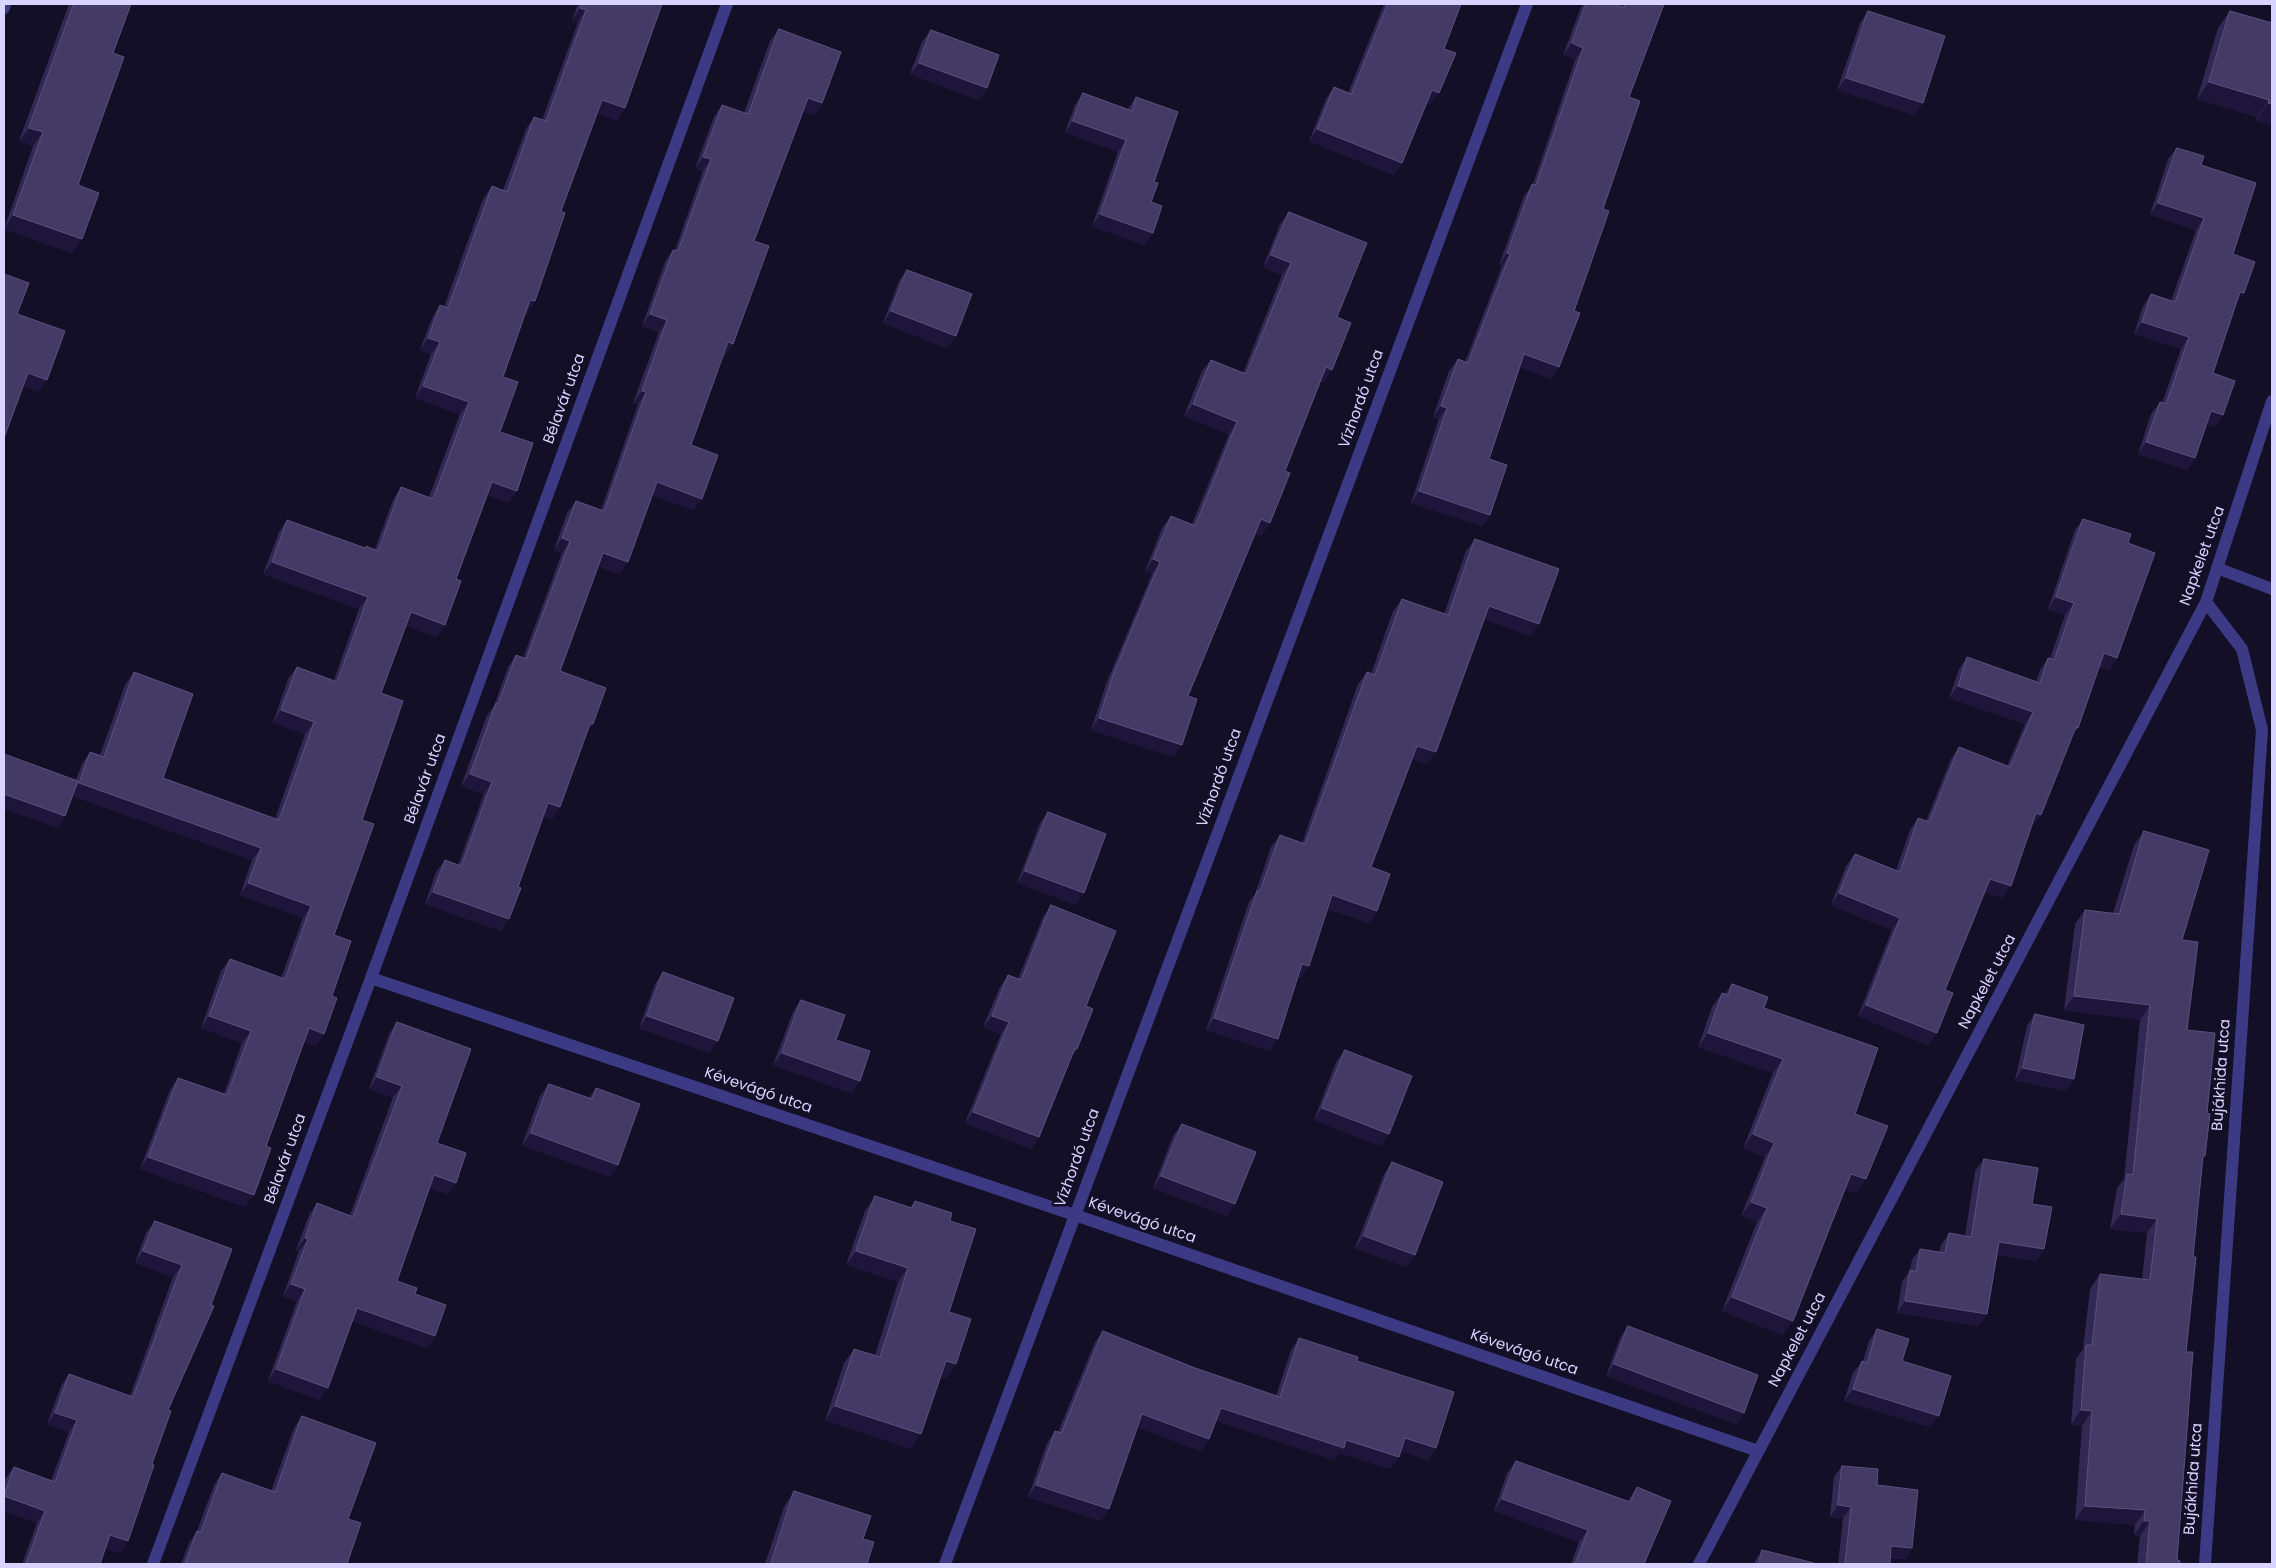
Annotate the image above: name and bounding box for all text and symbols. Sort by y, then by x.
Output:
street label: Vízhordó utca [1336,347,1388,451]
street label: Bélavár utca [540,351,590,447]
street label: Napkelet utca [2177,504,2229,608]
street label: Vízhordó utca [1194,726,1246,830]
street label: Bélavár utca [401,731,451,827]
street label: Napkelet utca [1955,932,2021,1032]
street label: Bujákhida utca [2209,1018,2235,1132]
street label: Kévevágó utca [702,1064,814,1118]
street label: Vízhordó utca [1052,1106,1104,1210]
street label: Bélavár utca [261,1111,311,1207]
street label: Kévevágó utca [1086,1194,1198,1248]
street label: Napkelet utca [1765,1290,1831,1390]
street label: Kévevágó utca [1468,1326,1580,1380]
street label: Bujákhida utca [2181,1422,2207,1536]

